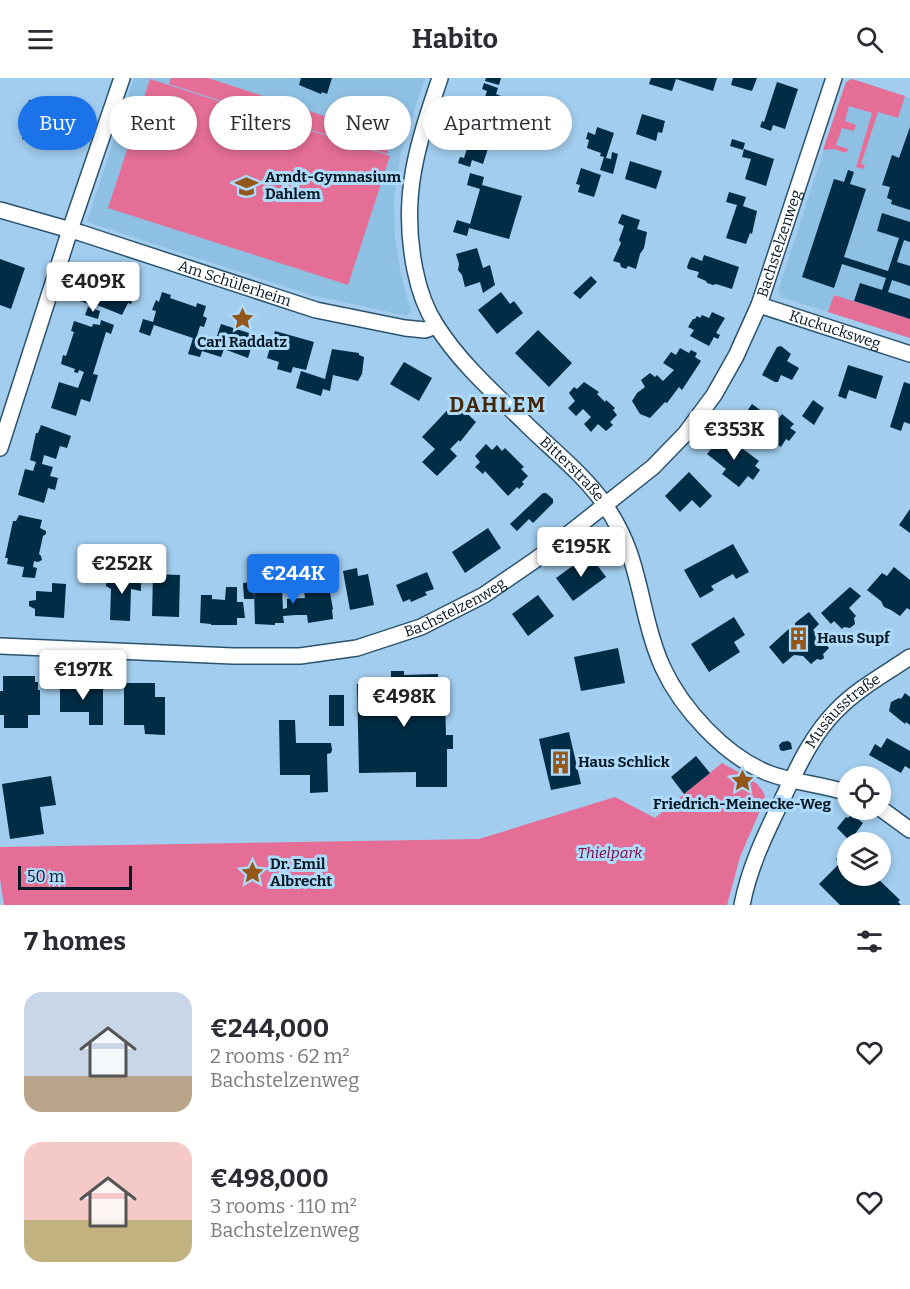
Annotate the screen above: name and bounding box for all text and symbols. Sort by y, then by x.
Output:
icon: menu [24,23,57,56]
text: Habito [412,23,498,55]
icon: search [853,23,886,56]
chip: Buy [18,96,97,150]
chip: Rent [109,96,197,150]
chip: Filters [209,96,312,150]
chip: New [324,96,411,150]
chip: Apartment [423,96,572,150]
place label: Arndt-Gymnasium Dahlem [265,168,402,203]
school or university icon: Arndt-Gymnasium Dahlem [234,173,260,199]
street label: Bachstelzenweg [753,187,805,300]
street label: Am Schülerheim [176,256,294,310]
pin: €409K [51,262,135,313]
text: €409K [61,269,125,293]
place icon: Carl Raddatz [229,305,255,331]
street label: Kuckucksweg [787,306,883,353]
place label: Carl Raddatz [197,333,287,351]
district label: DAHLEM [449,392,547,418]
pin: €353K [692,410,776,461]
text: €353K [703,417,765,441]
street label: Bitterstraße [536,433,608,505]
pin: €195K [539,527,623,578]
text: €195K [551,534,611,558]
pin: €252K [80,544,164,595]
text: €252K [91,551,153,575]
pin: €244K [251,554,335,605]
text: €244K [261,561,325,585]
street label: Bachstelzenweg [402,574,509,641]
building icon: Haus Supf [786,625,812,651]
place label: Haus Supf [817,629,891,647]
pin: €197K [41,650,125,701]
text: €197K [53,657,113,681]
street label: Musäusstraße [801,670,884,752]
pin: €498K [362,677,446,728]
text: €498K [372,684,436,708]
building icon: Haus Schlick [547,749,573,775]
place label: Haus Schlick [578,753,670,771]
map controls [837,766,891,886]
button: locate [837,766,891,820]
place icon: Friedrich-Meinecke-Weg [729,767,755,793]
place label: Friedrich-Meinecke-Weg [653,795,831,813]
button: layers [837,832,891,886]
park label: Thielpark [578,844,643,862]
place label: Dr. Emil Albrecht [270,855,332,890]
place icon: Dr. Emil Albrecht [239,860,265,886]
scale bar [18,863,132,890]
text: 50 m [27,867,64,886]
icon: filters [853,925,886,958]
text: 7 homes [24,926,126,957]
text: €244,000 [210,1013,329,1044]
icon: home [72,1016,144,1088]
icon: heart [853,1036,886,1069]
text: 2 rooms · 62 m² [210,1044,350,1068]
text: Bachstelzenweg [210,1068,359,1092]
text: €498,000 [210,1163,329,1194]
icon: home [72,1166,144,1238]
icon: heart [853,1186,886,1219]
text: 3 rooms · 110 m² [210,1194,357,1218]
text: Bachstelzenweg [210,1218,359,1242]

